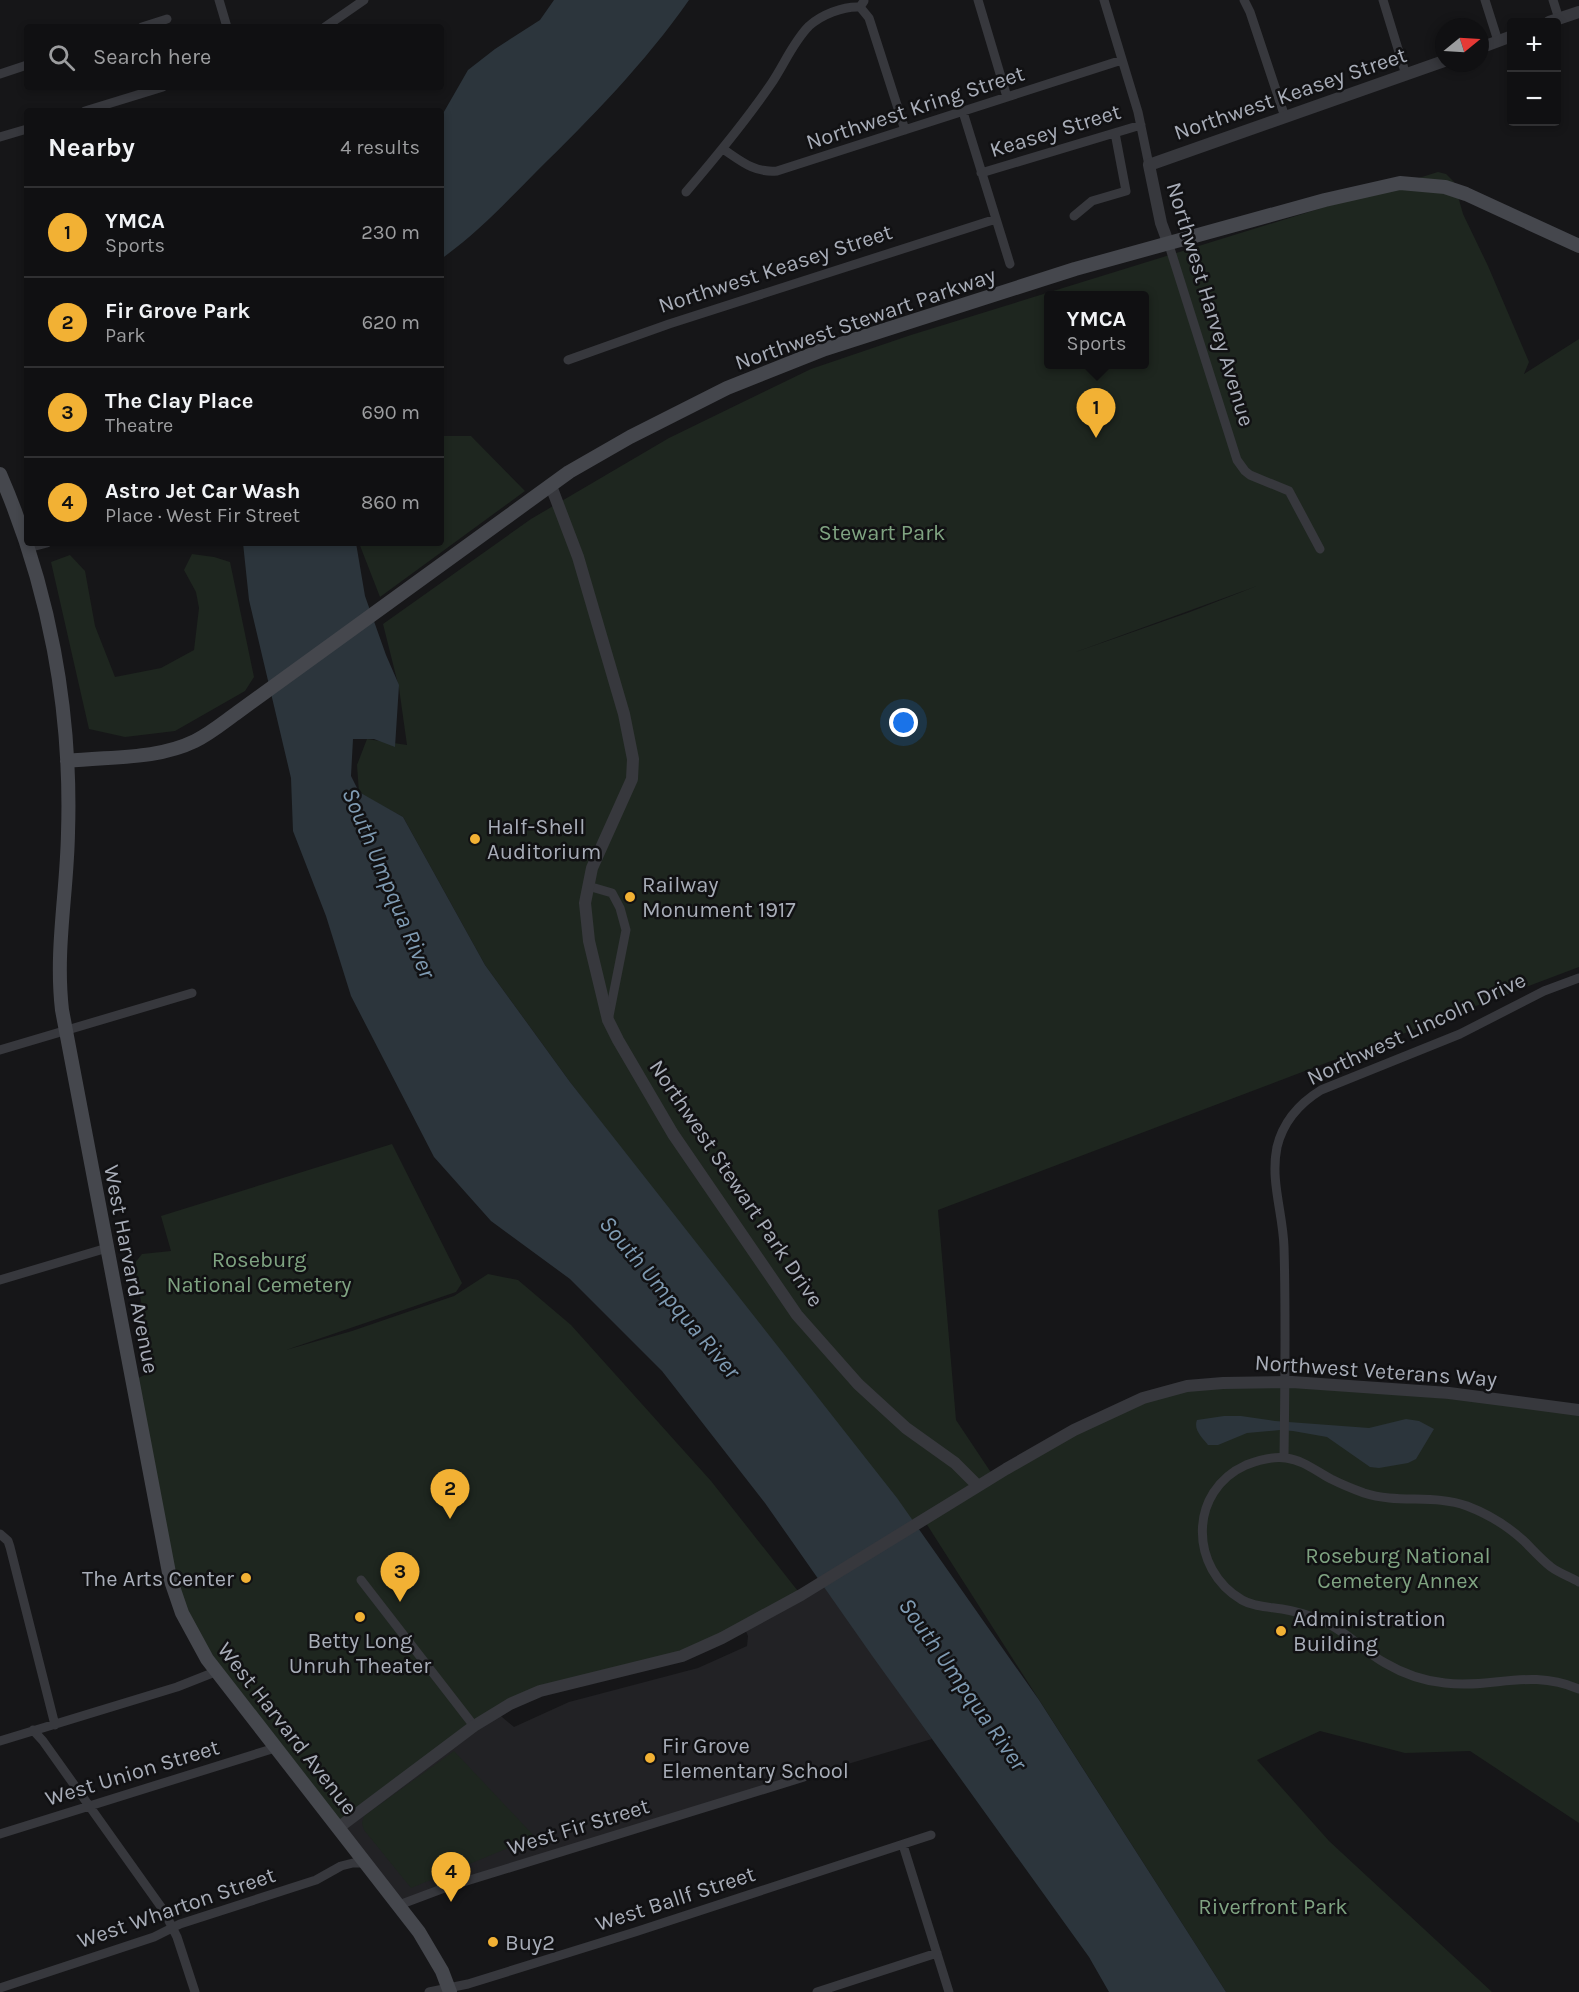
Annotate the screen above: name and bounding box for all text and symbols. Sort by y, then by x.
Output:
north arrow [1435,18,1489,72]
map controls [1507,18,1561,126]
button: + [1507,18,1561,72]
search box [24,24,444,90]
icon: search [45,41,78,74]
street label: Northwest Keasey Street [1171,42,1410,146]
text: Search here [93,44,211,70]
street label: Northwest Kring Street [803,60,1028,156]
button: − [1507,72,1561,126]
street label: Keasey Street [987,99,1124,163]
text: Nearby [48,132,135,163]
text: 4 results [340,136,420,159]
street label: Northwest Harvey Avenue [1161,179,1260,429]
text: YMCA [105,208,165,234]
street label: Northwest Keasey Street [655,219,896,319]
text: 1 [64,221,71,244]
text: 230 m [361,221,420,244]
text: Sports [105,234,165,257]
street label: Northwest Stewart Parkway [731,262,999,376]
popup [1044,291,1149,369]
text: Fir Grove Park [105,298,250,324]
text: YMCA [1067,306,1126,332]
text: 2 [61,311,74,334]
text: 620 m [362,311,420,334]
text: Park [105,324,146,347]
text: Sports [1067,332,1126,355]
text: The Clay Place [105,388,253,414]
pin: 1 [1076,388,1116,438]
text: 3 [61,401,74,424]
text: 690 m [362,401,420,424]
text: Theatre [105,414,173,437]
text: Astro Jet Car Wash [105,478,301,504]
text: 4 [62,491,73,514]
text: 860 m [361,491,420,514]
text: Place · West Fir Street [105,504,300,527]
park label: Stewart Park [818,520,946,546]
your location [889,708,918,737]
water label: South Umpqua River [336,784,442,983]
place label: Half-Shell Auditorium [487,814,601,865]
marker: Half-Shell Auditorium [468,832,482,846]
place label: Railway Monument 1917 [642,872,796,923]
marker: Railway Monument 1917 [623,890,637,904]
street label: Northwest Lincoln Drive [1303,967,1530,1091]
street label: Northwest Stewart Park Drive [644,1055,829,1312]
street label: West Harvard Avenue [98,1163,164,1376]
water label: South Umpqua River [594,1210,747,1385]
park label: Roseburg National Cemetery [166,1247,352,1298]
street label: Northwest Veterans Way [1254,1350,1498,1392]
pin: 2 [430,1470,470,1519]
park label: Roseburg National Cemetery Annex [1305,1543,1491,1594]
pin: 3 [380,1552,420,1602]
place label: The Arts Center [82,1566,234,1592]
marker: The Arts Center [239,1571,253,1585]
water label: South Umpqua River [893,1592,1033,1776]
place label: Administration Building [1293,1606,1446,1657]
marker: Betty Long Unruh Theater [353,1610,367,1624]
marker: Administration Building [1274,1624,1288,1638]
place label: Betty Long Unruh Theater [289,1628,431,1679]
street label: West Harvard Avenue [212,1637,363,1820]
place label: Fir Grove Elementary School [662,1733,849,1784]
street label: West Union Street [42,1734,222,1812]
marker: Fir Grove Elementary School [643,1751,657,1765]
street label: West Fir Street [504,1793,652,1861]
pin: 4 [432,1852,470,1902]
street label: West Ballf Street [592,1861,759,1937]
street label: West Wharton Street [74,1862,279,1954]
park label: Riverfront Park [1198,1894,1348,1920]
place label: Buy2 [505,1930,555,1956]
marker: Buy2 [486,1935,500,1949]

